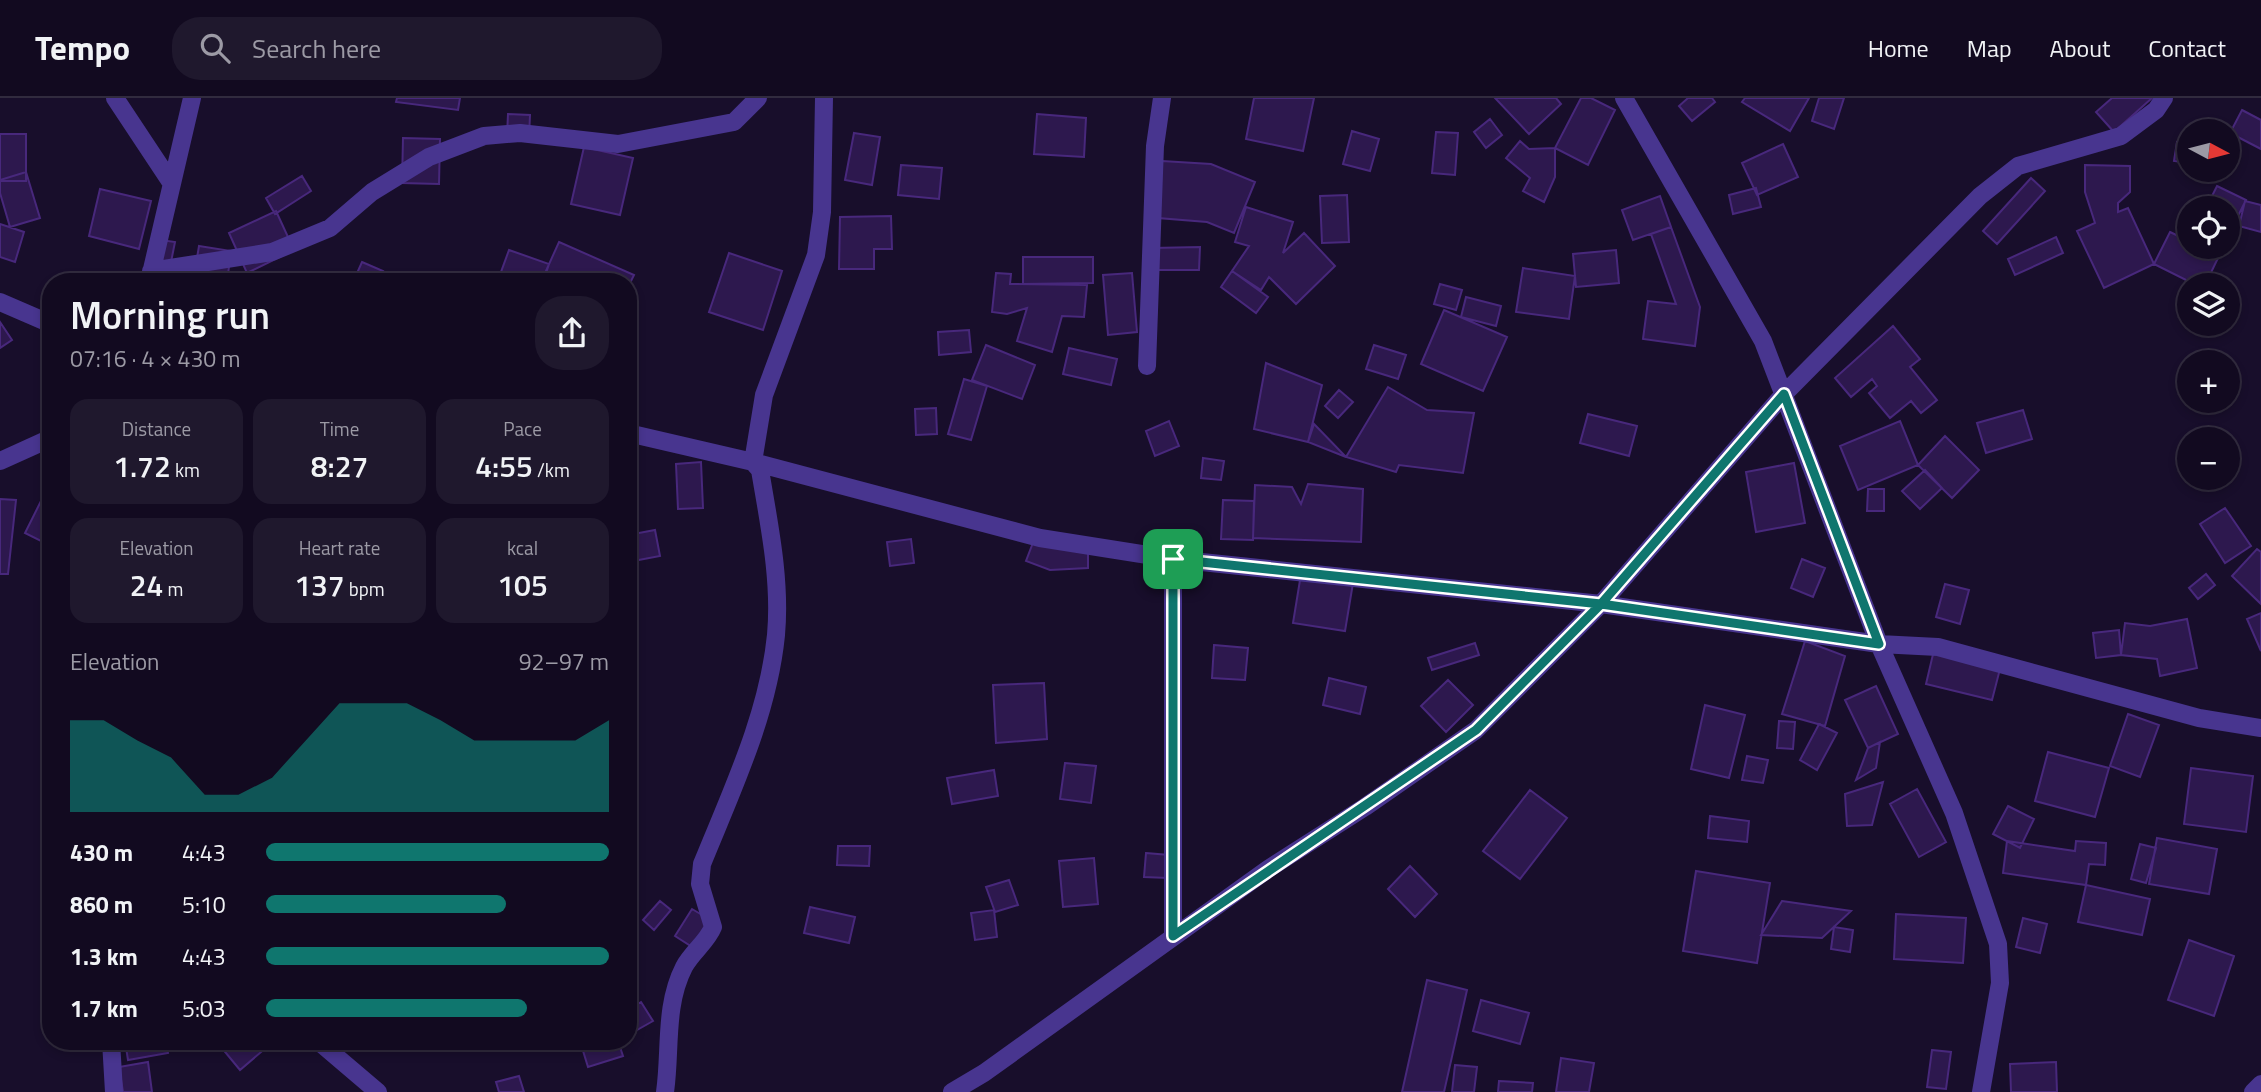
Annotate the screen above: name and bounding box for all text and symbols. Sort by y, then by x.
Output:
search box [172,17,662,80]
text: Tempo [35,23,130,73]
icon: search [196,29,234,67]
text: Search here [252,29,381,68]
text: Home [1868,30,1929,66]
text: Map [1967,30,2012,66]
text: About [2050,30,2110,66]
text: Contact [2148,30,2226,66]
north arrow [2177,119,2240,182]
map controls [2177,119,2240,490]
button: locate [2177,196,2240,259]
button: layers [2177,273,2240,336]
text: Morning run [70,286,270,344]
button: share [535,296,609,370]
text: 07:16 · 4 × 430 m [70,341,240,376]
button: + [2177,350,2240,413]
text: Distance [122,414,191,443]
text: Time [320,414,359,443]
text: Pace [503,414,542,443]
button: − [2177,427,2240,490]
text: 1.72 [113,443,171,489]
text: 8:27 [311,443,368,489]
text: 4:55 [475,443,533,489]
text: km [171,455,200,484]
text: /km [533,455,570,484]
pin [1143,529,1203,589]
text: Elevation [120,533,193,562]
text: Heart rate [299,533,380,562]
text: kcal [507,533,538,562]
icon: arrive [1154,540,1192,578]
text: 24 [130,562,163,608]
text: 137 [294,562,345,608]
text: 105 [497,562,548,608]
text: m [163,574,183,603]
text: bpm [345,574,385,603]
text: Elevation [70,644,159,679]
text: 92–97 m [519,644,609,679]
text: 430 m [70,835,133,870]
text: 4:43 [182,835,226,870]
text: 860 m [70,887,133,922]
text: 5:10 [182,887,226,922]
text: 1.3 km [70,939,138,974]
text: 4:43 [182,939,226,974]
text: 1.7 km [70,991,138,1026]
text: 5:03 [182,991,226,1026]

